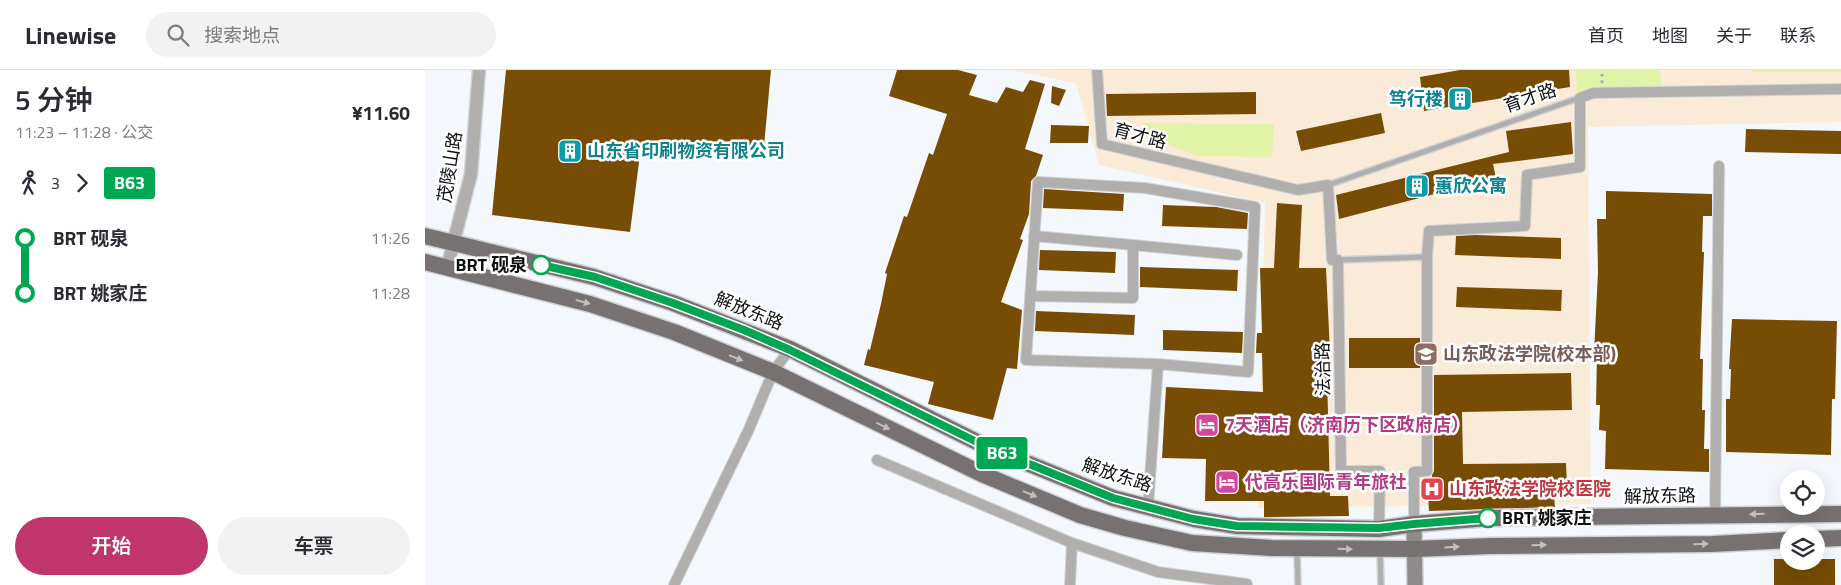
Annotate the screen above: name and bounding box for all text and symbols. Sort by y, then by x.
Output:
search box [146,12,496,57]
text: Linewise [25,17,116,53]
text: 搜索地点 [204,20,280,49]
icon: search [164,21,192,49]
text: 首页 [1588,22,1624,49]
text: 地图 [1652,22,1688,49]
text: 关于 [1716,22,1752,49]
text: 联系 [1780,22,1816,49]
street label: 育才路 [1500,76,1560,119]
text: 5 分钟 [15,78,93,121]
place label: 笃行楼 [1389,85,1443,112]
building icon: 笃行楼 [1447,86,1473,112]
text: ¥11.60 [352,98,410,127]
street label: 育才路 [1111,115,1170,156]
text: 11:23 – 11:28 · 公交 [15,120,153,144]
street label: 茂陵山路 [431,129,468,205]
place label: 山东省印刷物资有限公司 [587,137,785,164]
building icon: 山东省印刷物资有限公司 [557,138,583,164]
icon: walk [15,169,43,197]
icon: forward [68,169,96,197]
text: B63 [114,169,145,196]
text: 3 [51,171,60,195]
place label: 蕙欣公寓 [1435,172,1507,199]
building icon: 蕙欣公寓 [1404,173,1430,199]
text: BRT 砚泉 [53,223,129,252]
text: 11:26 [371,226,410,250]
place label: BRT 砚泉 [455,251,527,278]
marker: BRT 砚泉 [531,255,551,275]
text: BRT 姚家庄 [53,278,148,307]
text: 11:28 [371,281,410,305]
street label: 解放东路 [711,285,788,337]
one-way arrow [576,299,591,307]
place label: 山东政法学院(校本部) [1443,340,1616,367]
school or university icon: 山东政法学院(校本部) [1413,341,1439,367]
street label: 法治路 [1309,342,1336,396]
one-way arrow [729,354,743,362]
place label: 7天酒店（济南历下区政府店） [1225,411,1469,438]
hotel icon: 7天酒店（济南历下区政府店） [1194,412,1220,438]
one-way arrow [876,422,890,430]
line badge: B63 [973,437,1031,469]
text: B63 [986,439,1018,466]
street label: 解放东路 [1079,451,1156,498]
place label: 代高乐国际青年旅社 [1244,468,1407,495]
hotel icon: 代高乐国际青年旅社 [1214,469,1240,495]
map controls [1780,470,1825,570]
button: locate [1780,470,1825,515]
place label: 山东政法学院校医院 [1449,475,1611,502]
hospital icon: 山东政法学院校医院 [1419,476,1445,502]
street label: 解放东路 [1624,481,1696,510]
one-way arrow [1023,491,1038,499]
place label: BRT 姚家庄 [1502,504,1592,531]
marker: BRT 姚家庄 [1478,508,1498,528]
one-way arrow [1749,511,1765,519]
button: 开始 [15,517,208,575]
button: 车票 [218,517,410,575]
button: layers [1780,525,1825,570]
one-way arrow [1693,540,1709,548]
one-way arrow [1531,541,1547,549]
one-way arrow [1444,543,1460,551]
one-way arrow [1338,545,1354,553]

